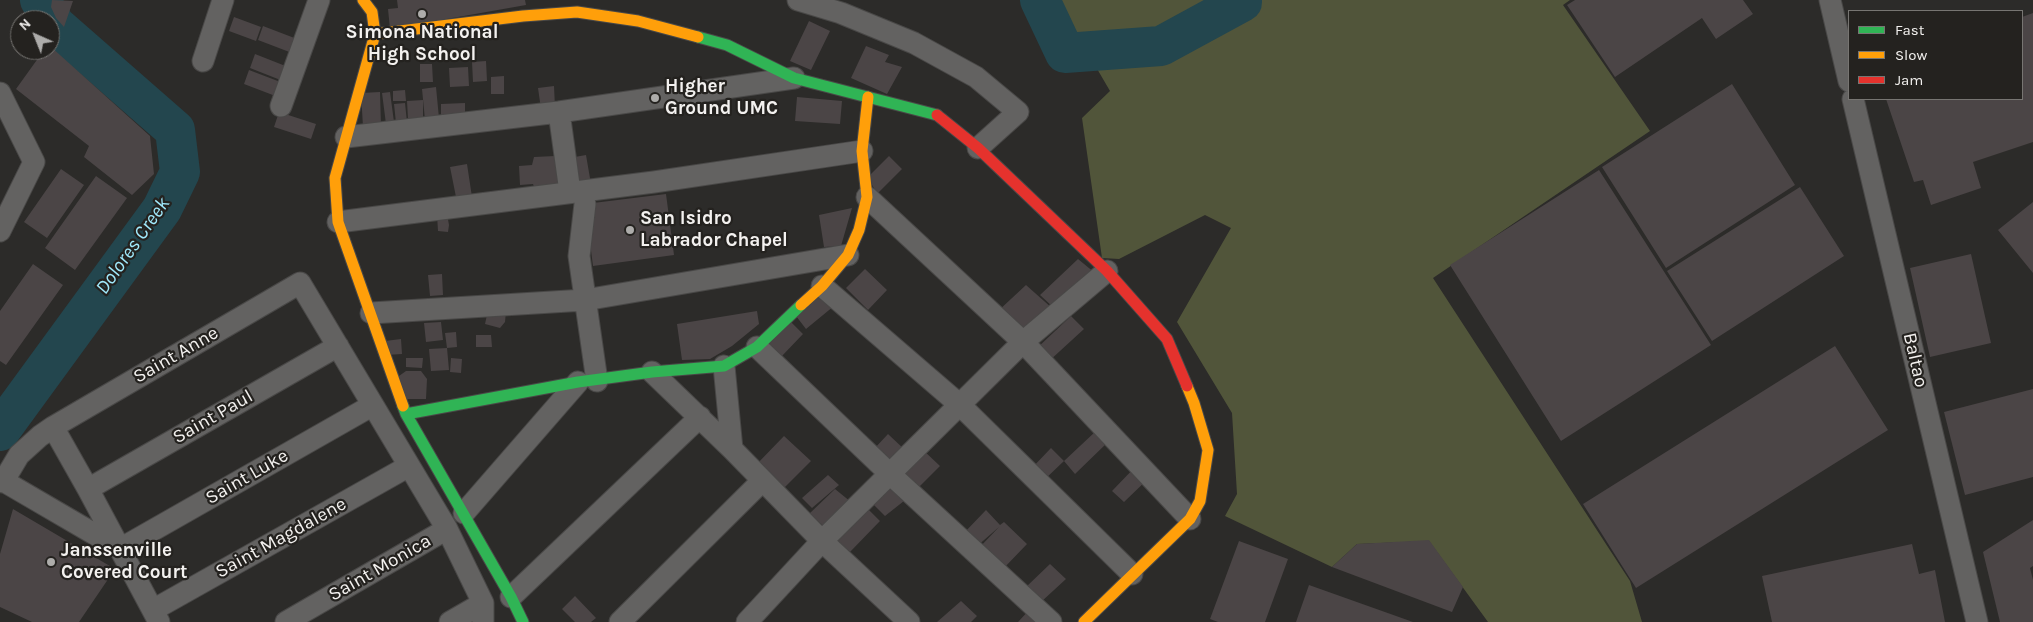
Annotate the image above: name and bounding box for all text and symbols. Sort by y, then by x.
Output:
marker: Simona National High School [416,8,428,20]
north arrow [10,10,60,60]
legend [1848,10,2023,100]
text: N [15,15,34,34]
text: Fast [1895,21,1924,39]
place label: Simona National High School [346,22,498,66]
text: Slow [1895,46,1927,64]
text: Jam [1895,71,1923,89]
place label: Higher Ground UMC [665,76,778,120]
marker: Higher Ground UMC [649,92,661,104]
water label: Dolores Creek [91,193,175,299]
place label: San Isidro Labrador Chapel [640,208,788,252]
marker: San Isidro Labrador Chapel [624,224,636,236]
street label: Saint Anne [129,322,223,388]
street label: Baltao [1898,330,1932,390]
street label: Saint Paul [169,385,257,449]
street label: Saint Luke [202,444,292,510]
street label: Saint Magdalene [212,493,350,583]
street label: Saint Monica [325,529,435,607]
place label: Janssenville Covered Court [61,540,187,584]
marker: Janssenville Covered Court [45,556,57,568]

